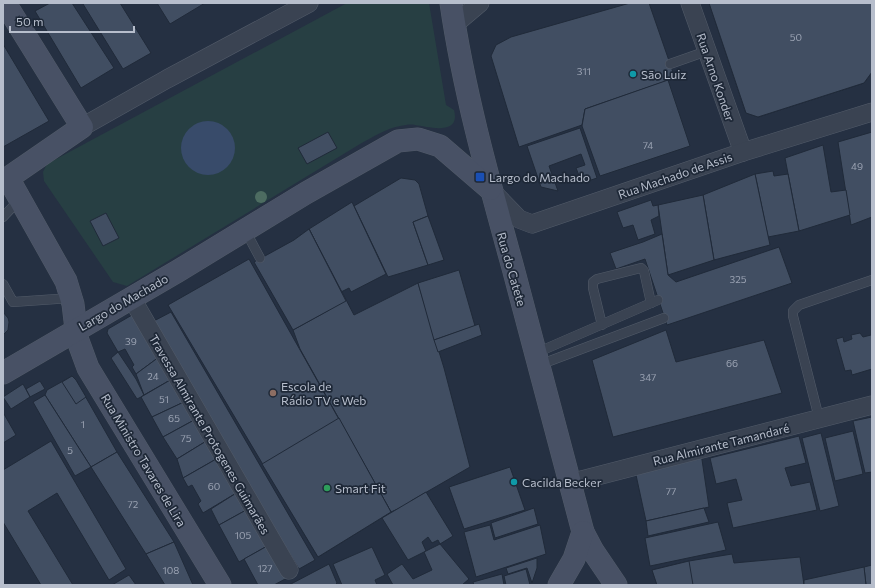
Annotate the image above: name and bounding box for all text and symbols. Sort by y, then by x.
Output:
scale bar [10,8,134,34]
text: 50 m [16,14,44,28]
street label: Rua Arno Konder [694,31,738,123]
house number: 50 [790,31,802,43]
house number: 311 [577,65,591,77]
place label: São Luiz [641,67,686,81]
marker: São Luiz [628,69,638,79]
house number: 74 [643,139,653,151]
street label: Rua Machado de Assis [616,149,734,201]
house number: 49 [851,160,863,172]
place label: Largo do Machado [489,170,590,184]
marker: Largo do Machado [474,171,486,183]
street label: Rua do Catete [495,230,529,308]
street label: Largo do Machado [76,271,170,333]
house number: 325 [730,273,747,285]
street label: Travessa Almirante Protogenes Guimarães [147,332,273,536]
house number: 39 [125,335,137,347]
house number: 66 [726,357,738,369]
house number: 24 [147,370,159,382]
house number: 347 [640,371,656,383]
place label: Escola de Rádio TV e Web [281,379,366,407]
marker: Escola de Rádio TV e Web [268,388,278,398]
street label: Rua Ministro Tavares de Lira [99,391,189,529]
house number: 51 [159,393,169,405]
house number: 65 [168,412,180,424]
house number: 1 [81,418,85,430]
street label: Rua Almirante Tamandaré [651,420,791,468]
house number: 75 [181,432,192,444]
house number: 5 [67,444,73,456]
place label: Cacilda Becker [522,475,602,489]
marker: Cacilda Becker [509,477,519,487]
house number: 60 [208,480,220,492]
place label: Smart Fit [335,481,386,495]
marker: Smart Fit [322,483,332,493]
house number: 77 [666,485,676,497]
house number: 72 [128,498,139,510]
house number: 105 [235,529,252,541]
house number: 127 [257,562,273,574]
house number: 108 [163,564,179,576]

